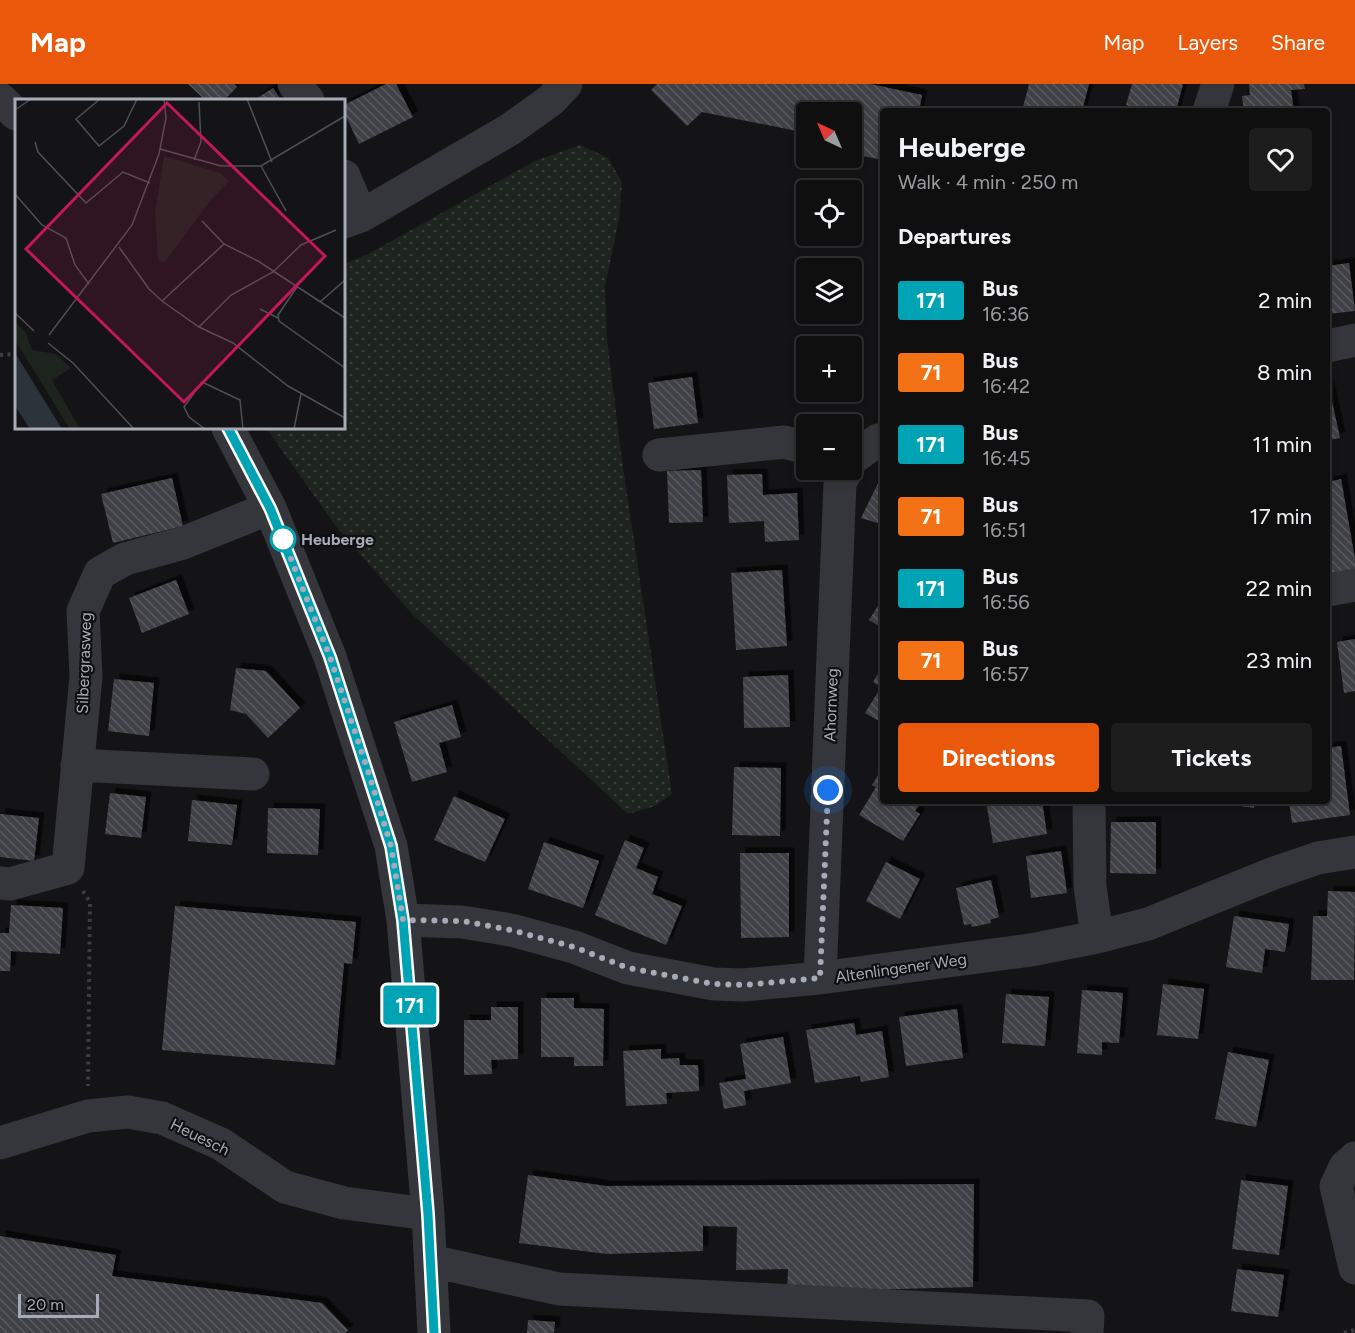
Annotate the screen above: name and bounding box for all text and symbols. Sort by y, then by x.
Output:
text: Map [30,25,86,59]
text: Map [1104,30,1144,55]
text: Layers [1177,30,1238,55]
text: Share [1271,30,1325,55]
inset map [15,99,345,429]
north arrow [796,102,862,168]
map controls [796,102,862,480]
button: heart [1249,128,1312,191]
text: Heuberge [898,130,1026,164]
text: Walk · 4 min · 250 m [898,170,1078,194]
button: locate [796,180,862,246]
text: Departures [898,223,1011,250]
button: layers [796,258,862,324]
text: Bus [982,275,1018,302]
text: 2 min [1258,287,1312,314]
text: 171 [916,288,946,313]
text: 16:36 [982,302,1029,326]
button: + [796,336,862,402]
text: Bus [982,347,1018,374]
text: 8 min [1257,359,1312,386]
text: 71 [921,360,941,385]
text: 16:42 [982,374,1030,398]
button: − [796,414,862,480]
text: Bus [982,419,1018,446]
text: 11 min [1252,431,1312,458]
text: 171 [916,432,946,457]
text: 16:45 [982,446,1031,470]
text: Bus [982,491,1018,518]
text: 17 min [1250,503,1312,530]
text: 71 [921,504,941,529]
text: 16:51 [982,518,1026,542]
marker: Heuberge [270,526,296,552]
place label: Heuberge [301,530,374,549]
text: Bus [982,563,1018,590]
text: 22 min [1246,575,1312,602]
text: 171 [916,576,946,601]
text: 16:56 [982,590,1029,614]
street label: Silbergrasweg [73,612,95,714]
text: Bus [982,635,1018,662]
text: 23 min [1246,647,1312,674]
text: 71 [921,648,941,673]
text: 16:57 [982,662,1029,686]
street label: Ahornweg [820,668,842,742]
button: Directions [898,723,1099,792]
button: Tickets [1111,723,1312,792]
your location [813,775,843,805]
street label: Altenlingener Weg [834,949,968,987]
line badge: 171 [376,986,444,1024]
text: 171 [395,993,425,1018]
street label: Heuesch [167,1115,233,1159]
scale bar [18,1291,99,1318]
text: 20 m [27,1295,64,1314]

